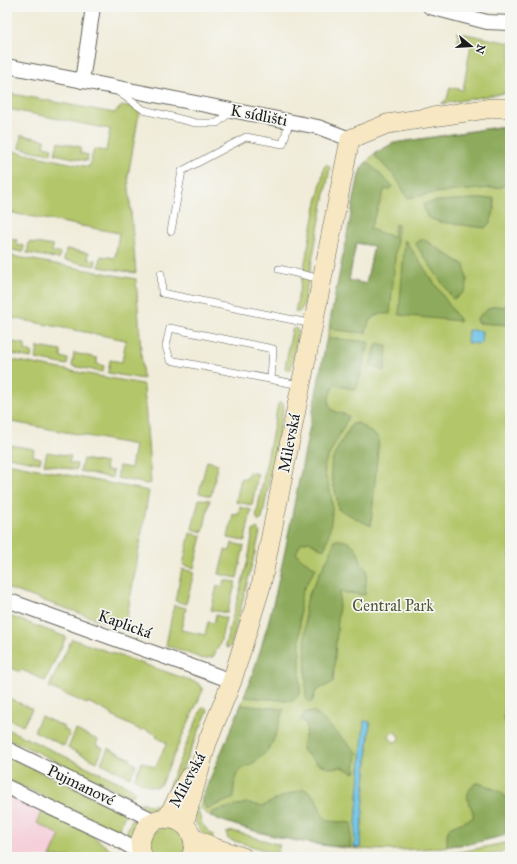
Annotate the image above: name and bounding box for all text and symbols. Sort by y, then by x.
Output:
north arrow [451,26,491,66]
text: N [472,42,488,56]
street label: K sídlišti [229,100,290,130]
street label: Milevská [274,412,304,474]
park label: Central Park [352,596,434,615]
street label: Kaplická [96,606,155,643]
street label: Milevská [165,749,209,811]
street label: Pujmanové [44,761,118,810]

